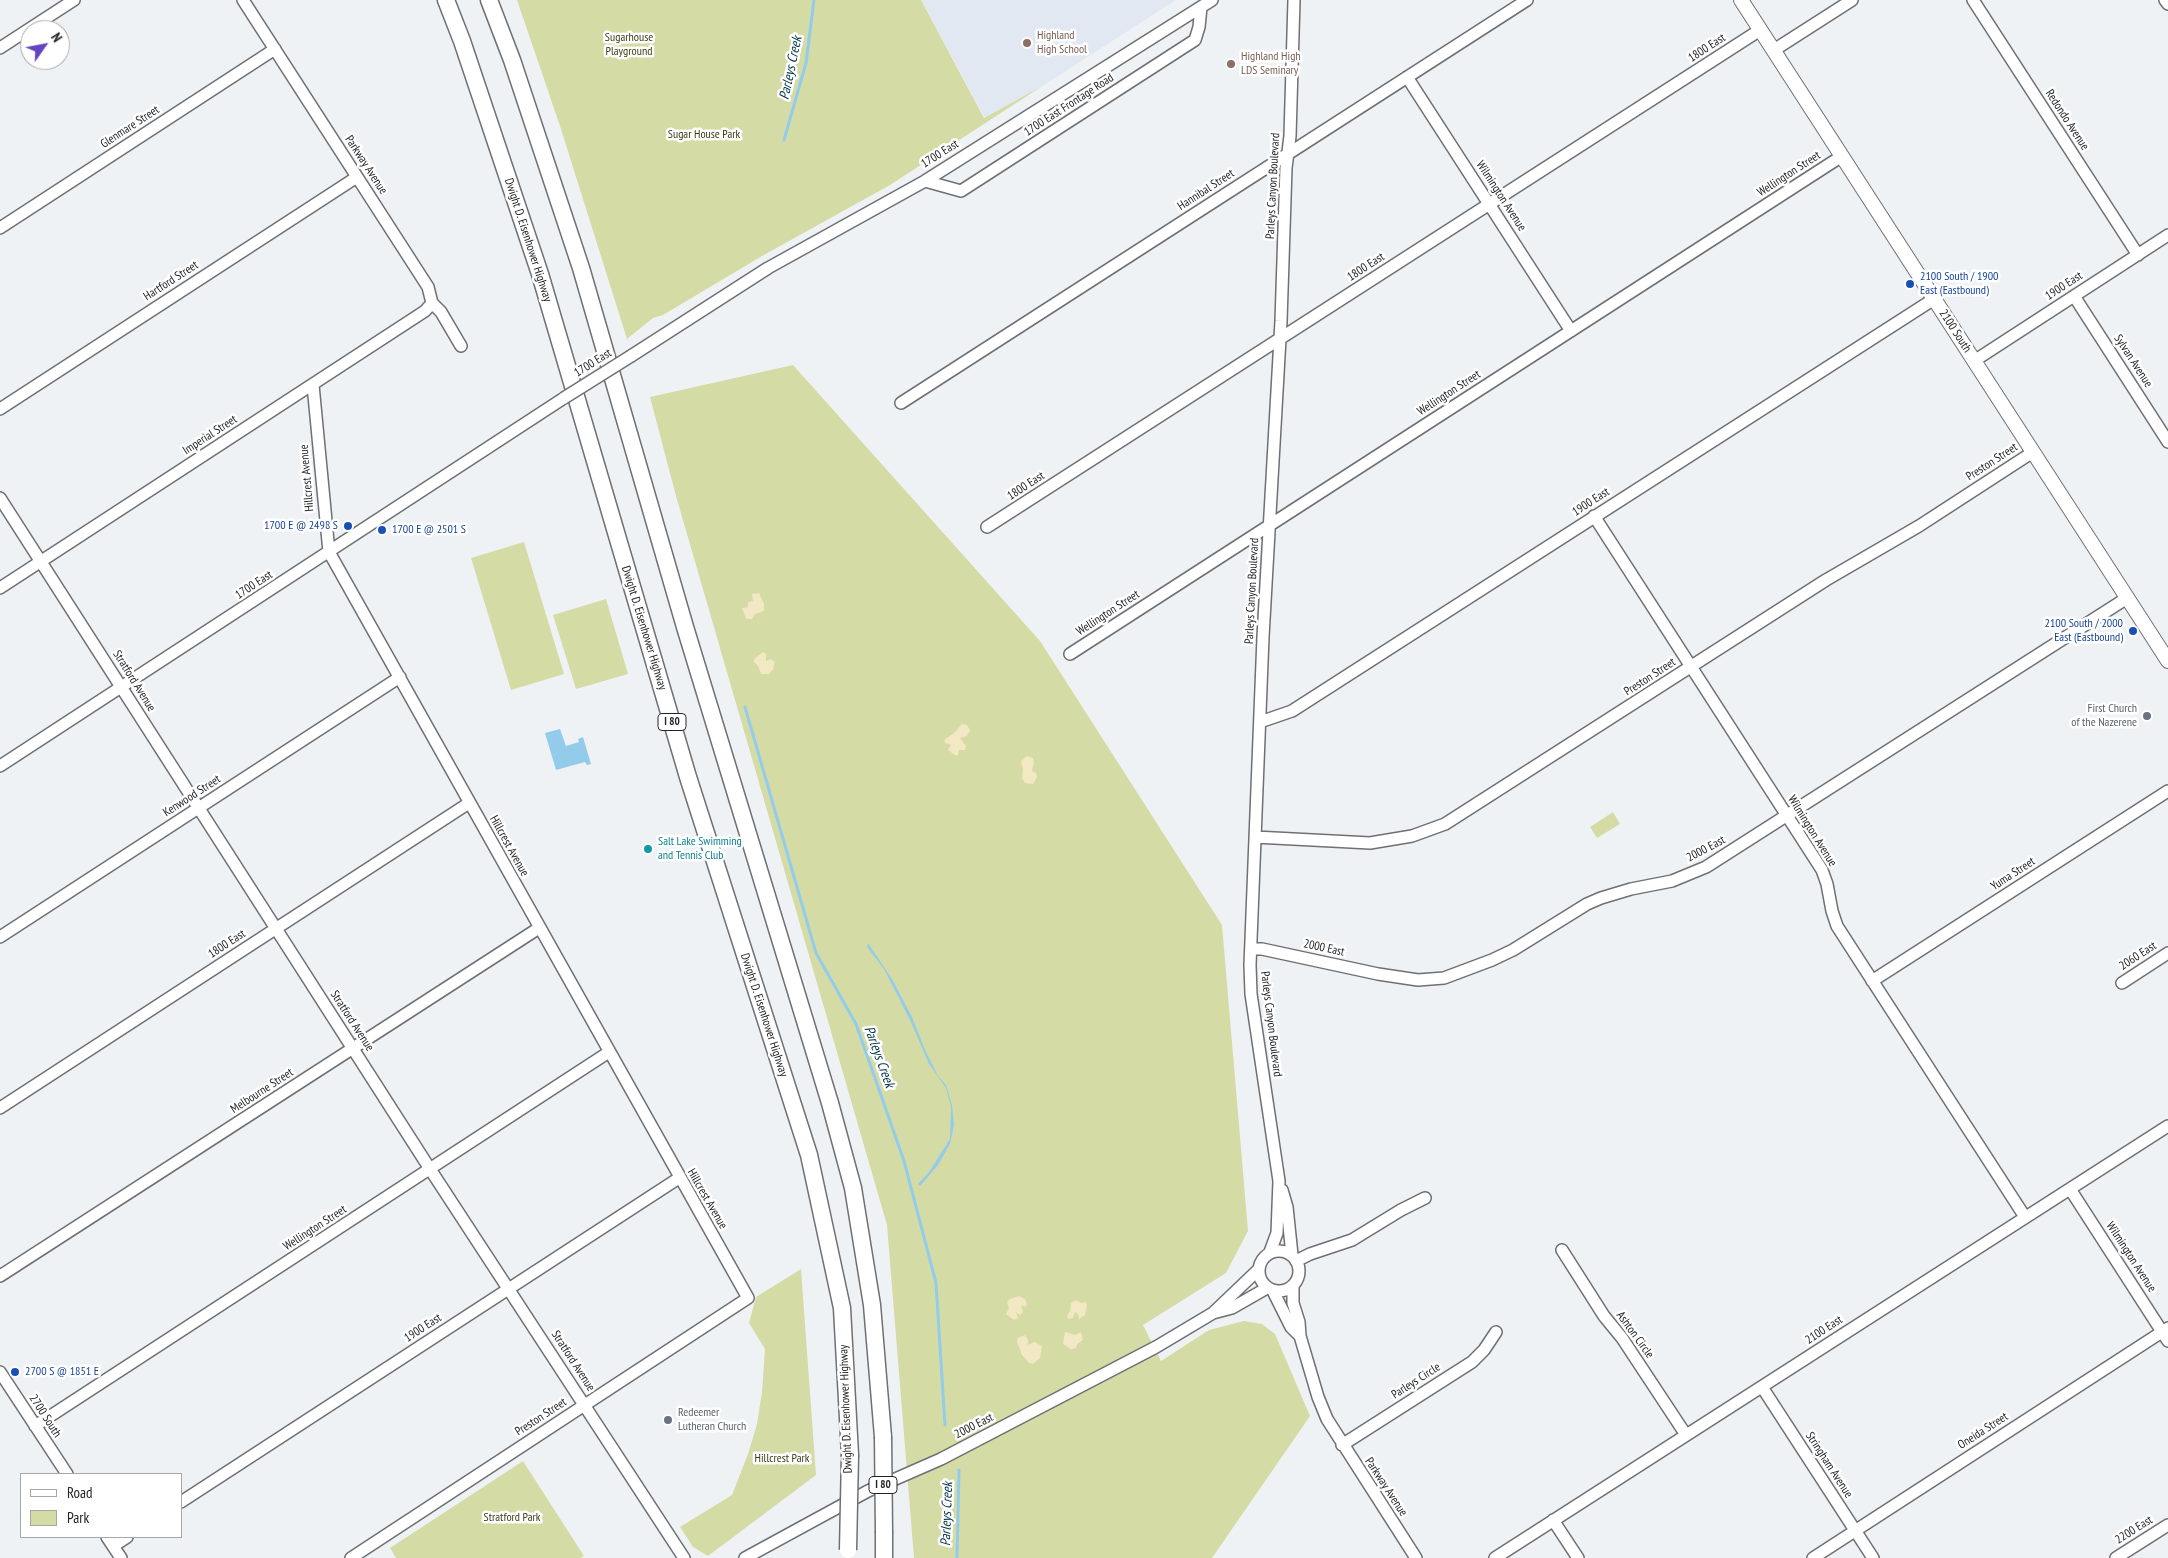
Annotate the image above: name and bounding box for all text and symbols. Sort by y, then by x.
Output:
north arrow [20,20,70,70]
text: N [47,29,66,45]
place label: Highland High School [1037,29,1087,57]
park label: Sugarhouse Playground [605,31,653,59]
street label: 1800 East [1686,31,1728,65]
water label: Parleys Creek [776,35,806,101]
marker: Highland High School [1021,37,1033,49]
place label: Highland High LDS Seminary [1241,50,1301,78]
marker: Highland High LDS Seminary [1225,58,1237,70]
street label: 1700 East Frontage Road [1021,71,1117,139]
street label: Redondo Avenue [2042,87,2092,153]
street label: Glenmare Street [98,103,162,151]
park label: Sugar House Park [668,128,740,142]
street label: Parkway Avenue [342,133,390,197]
street label: Parleys Canyon Boulevard [1263,133,1283,239]
street label: 1700 East [919,137,961,171]
street label: Wellington Street [1755,148,1823,200]
street label: Wilmington Avenue [1473,158,1529,234]
street label: Hannibal Street [1175,166,1237,214]
street label: Dwight D. Eisenhower Highway [501,176,555,304]
street label: 1800 East [1345,250,1387,284]
street label: Hartford Street [141,258,201,304]
street label: 1900 East [2043,269,2085,303]
place label: 2100 South / 1900 East (Eastbound) [1920,270,1998,298]
marker: 2100 South / 1900 East (Eastbound) [1904,278,1916,290]
street label: 2100 South [1936,307,1974,355]
street label: Sylvan Avenue [2111,332,2155,390]
street label: 1700 East [572,346,614,380]
street label: Wellington Street [1415,367,1483,419]
street label: Imperial Street [180,412,240,458]
street label: Preston Street [1964,440,2020,484]
street label: Hillcrest Avenue [297,444,317,512]
street label: 1800 East [1005,469,1047,503]
street label: 1900 East [1570,485,1612,519]
place label: 1700 E @ 2498 S [264,519,338,533]
marker: 1700 E @ 2498 S [342,520,354,532]
place label: 1700 E @ 2501 S [392,523,466,537]
marker: 1700 E @ 2501 S [376,524,388,536]
street label: Parleys Canyon Boulevard [1242,538,1262,644]
street label: Dwight D. Eisenhower Highway [618,564,670,692]
street label: 1700 East [233,568,275,602]
street label: Wellington Street [1074,587,1142,639]
place label: 2100 South / 2000 East (Eastbound) [2045,617,2123,645]
marker: 2100 South / 2000 East (Eastbound) [2127,625,2139,637]
street label: Stratford Avenue [110,648,158,714]
street label: Preston Street [1622,655,1678,699]
place label: First Church of the Nazerene [2071,702,2137,730]
marker: First Church of the Nazerene [2141,710,2153,722]
road number: I 80 [658,714,686,730]
street label: Kenwood Street [161,772,223,820]
street label: Wilmington Avenue [1784,793,1840,869]
street label: Hillcrest Avenue [486,813,532,879]
street label: 2000 East [1684,833,1728,865]
place label: Salt Lake Swimming and Tennis Club [658,835,742,863]
marker: Salt Lake Swimming and Tennis Club [642,843,654,855]
street label: Yuma Street [1988,854,2038,894]
street label: 1800 East [206,927,248,961]
street label: 2000 East [1302,937,1346,959]
street label: 2060 East [2117,939,2159,973]
street label: Dwight D. Eisenhower Highway [737,951,791,1079]
street label: Parleys Canyon Boulevard [1257,970,1285,1078]
street label: Stratford Avenue [327,988,377,1054]
water label: Parleys Creek [860,1024,898,1090]
street label: Melbourne Street [228,1065,296,1117]
street label: Hillcrest Avenue [684,1166,730,1232]
street label: Wellington Street [281,1202,349,1254]
street label: Wilmington Avenue [2103,1219,2159,1295]
street label: Ashton Circle [1613,1309,1657,1361]
street label: 1900 East [402,1311,444,1345]
street label: 2100 East [1803,1313,1845,1347]
street label: Stratford Avenue [548,1328,598,1394]
street label: Dwight D. Eisenhower Highway [837,1344,855,1474]
street label: Parleys Circle [1389,1360,1443,1402]
place label: 2700 S @ 1851 E [25,1365,99,1379]
marker: 2700 S @ 1851 E [9,1366,21,1378]
street label: 2700 South [26,1392,64,1440]
street label: Preston Street [513,1395,569,1439]
place label: Redeemer Lutheran Church [678,1406,746,1434]
street label: Oneida Street [1955,1409,2011,1453]
street label: 2000 East [952,1410,996,1442]
marker: Redeemer Lutheran Church [662,1414,674,1426]
street label: Stringham Avenue [1802,1429,1856,1501]
park label: Hillcrest Park [755,1452,809,1466]
street label: Parkway Avenue [1362,1455,1410,1519]
legend [20,1473,182,1538]
road number: I 80 [869,1476,897,1494]
water label: Parleys Creek [937,1482,957,1546]
text: Road [67,1483,93,1502]
text: Park [67,1508,89,1527]
park label: Stratford Park [484,1511,540,1525]
street label: 2200 East [2113,1513,2155,1547]

